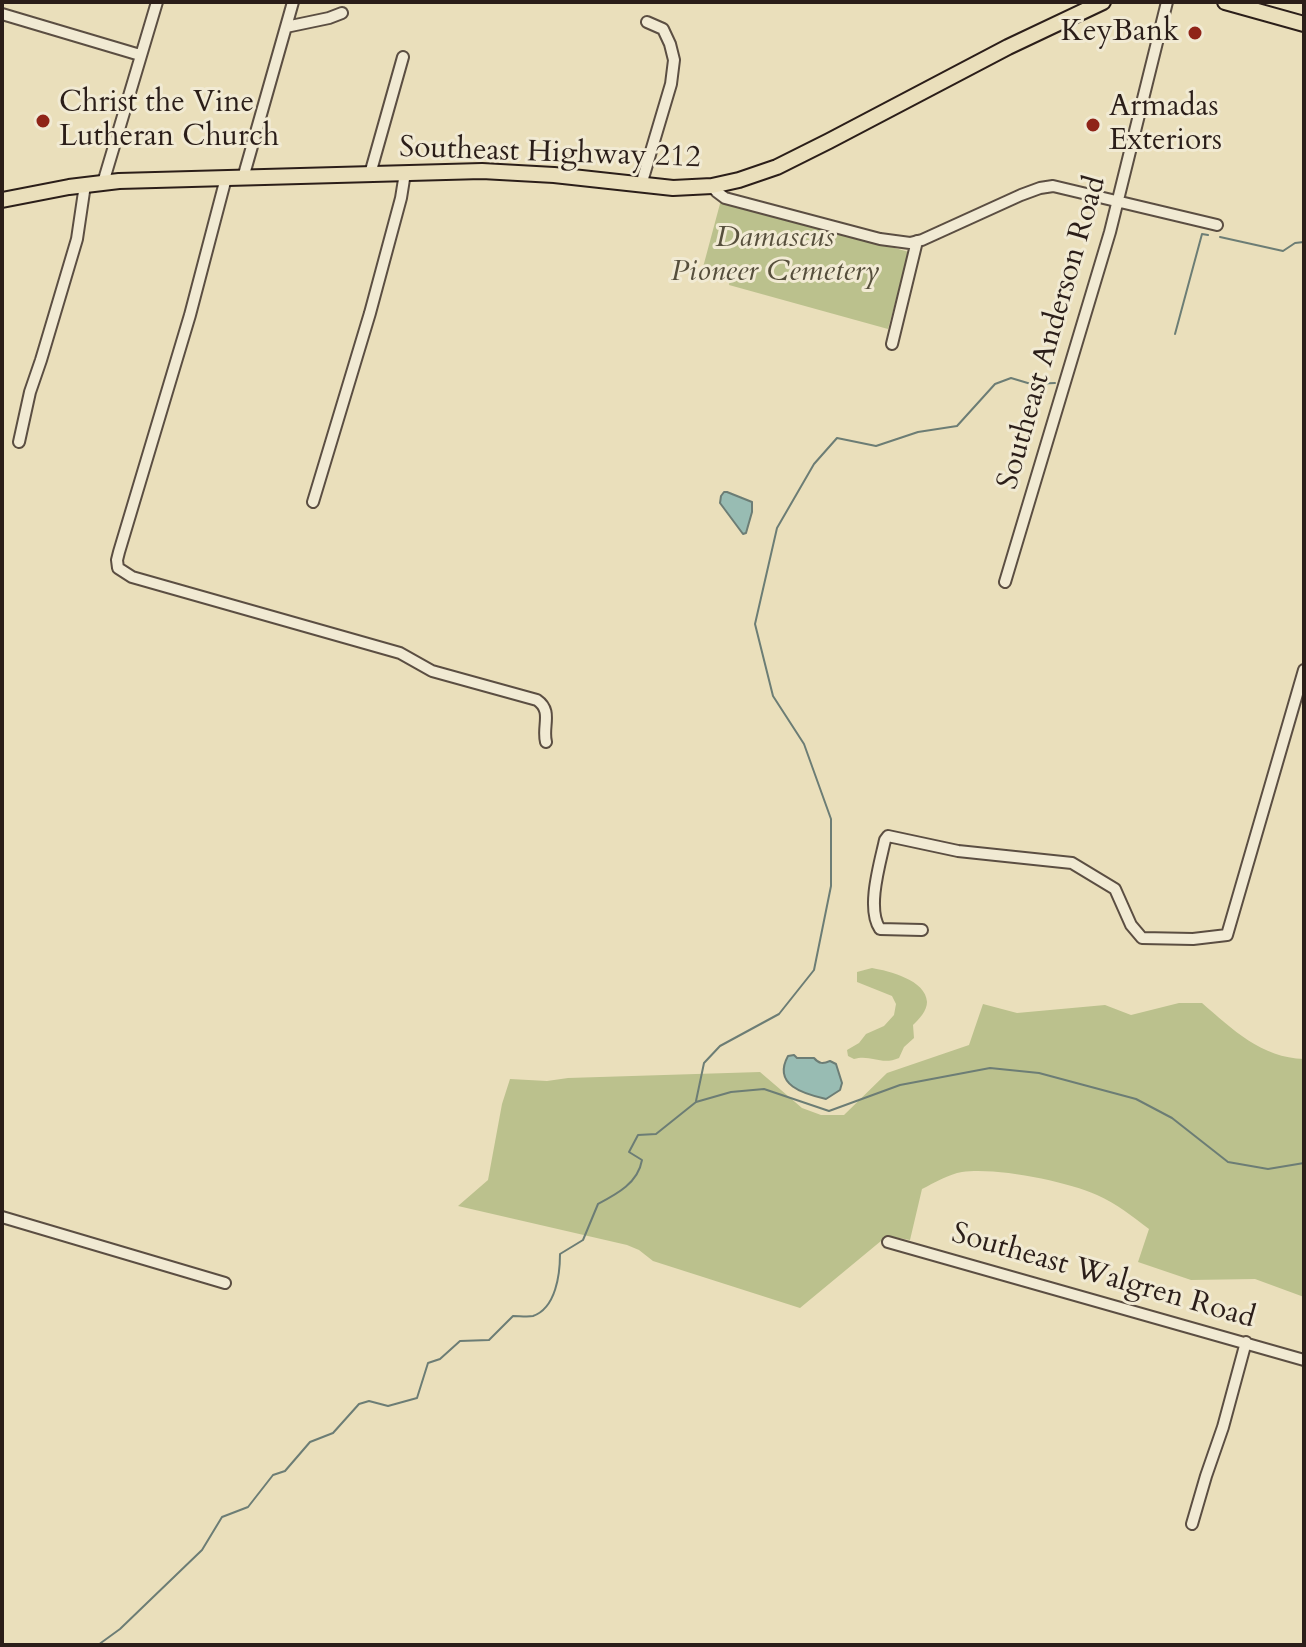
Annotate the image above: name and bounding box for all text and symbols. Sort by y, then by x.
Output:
place label: KeyBank [1061,15,1179,51]
marker: KeyBank [1186,24,1204,42]
place label: Christ the Vine Lutheran Church [59,86,279,156]
place label: Armadas Exteriors [1109,90,1222,160]
marker: Christ the Vine Lutheran Church [34,112,52,130]
marker: Armadas Exteriors [1084,116,1102,134]
street label: Southeast Highway 212 [399,131,701,177]
street label: Southeast Anderson Road [991,172,1115,494]
park label: Damascus Pioneer Cemetery [671,221,879,292]
street label: Southeast Walgren Road [947,1216,1259,1338]

